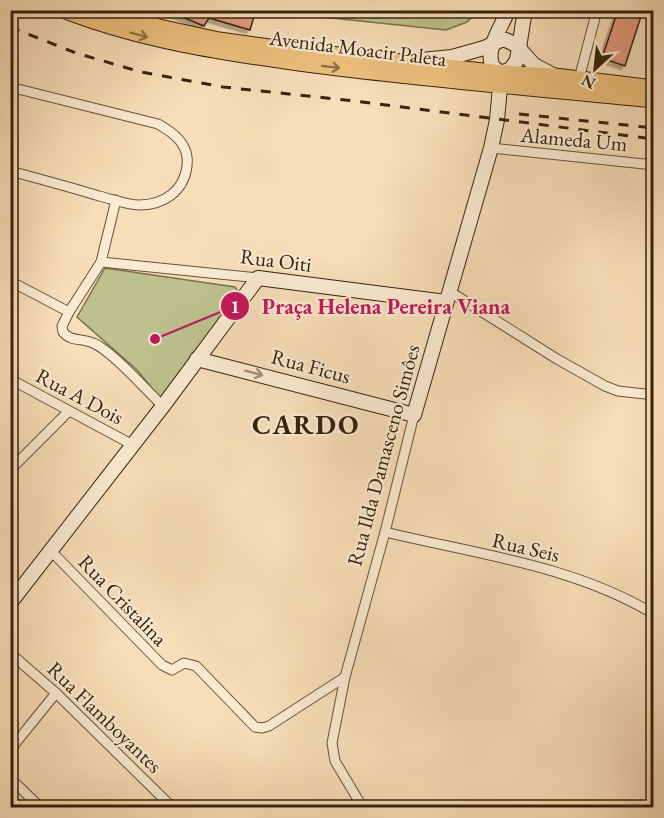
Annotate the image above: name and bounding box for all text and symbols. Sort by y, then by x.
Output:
street label: Avenida Moacir Paleta [267,24,449,72]
one-way arrow [129,30,148,41]
north arrow [565,39,625,99]
one-way arrow [321,62,341,73]
text: N [578,70,599,94]
street label: Alameda Um [518,121,629,157]
street label: Rua Oiti [239,242,313,278]
callout: Praça Helena Pereira Viana [220,286,522,326]
text: Praça Helena Pereira Viana [262,292,511,321]
text: 1 [230,295,240,318]
street label: Rua Ilda Damasceno Simôes [340,341,426,569]
street label: Rua Ficus [268,342,354,390]
street label: Rua A Dois [31,362,129,430]
one-way arrow [244,368,263,380]
district label: CARDO [252,407,360,442]
street label: Rua Seis [490,526,563,568]
street label: Rua Cristalina [73,549,174,652]
street label: Rua Flamboyantes [42,655,168,779]

